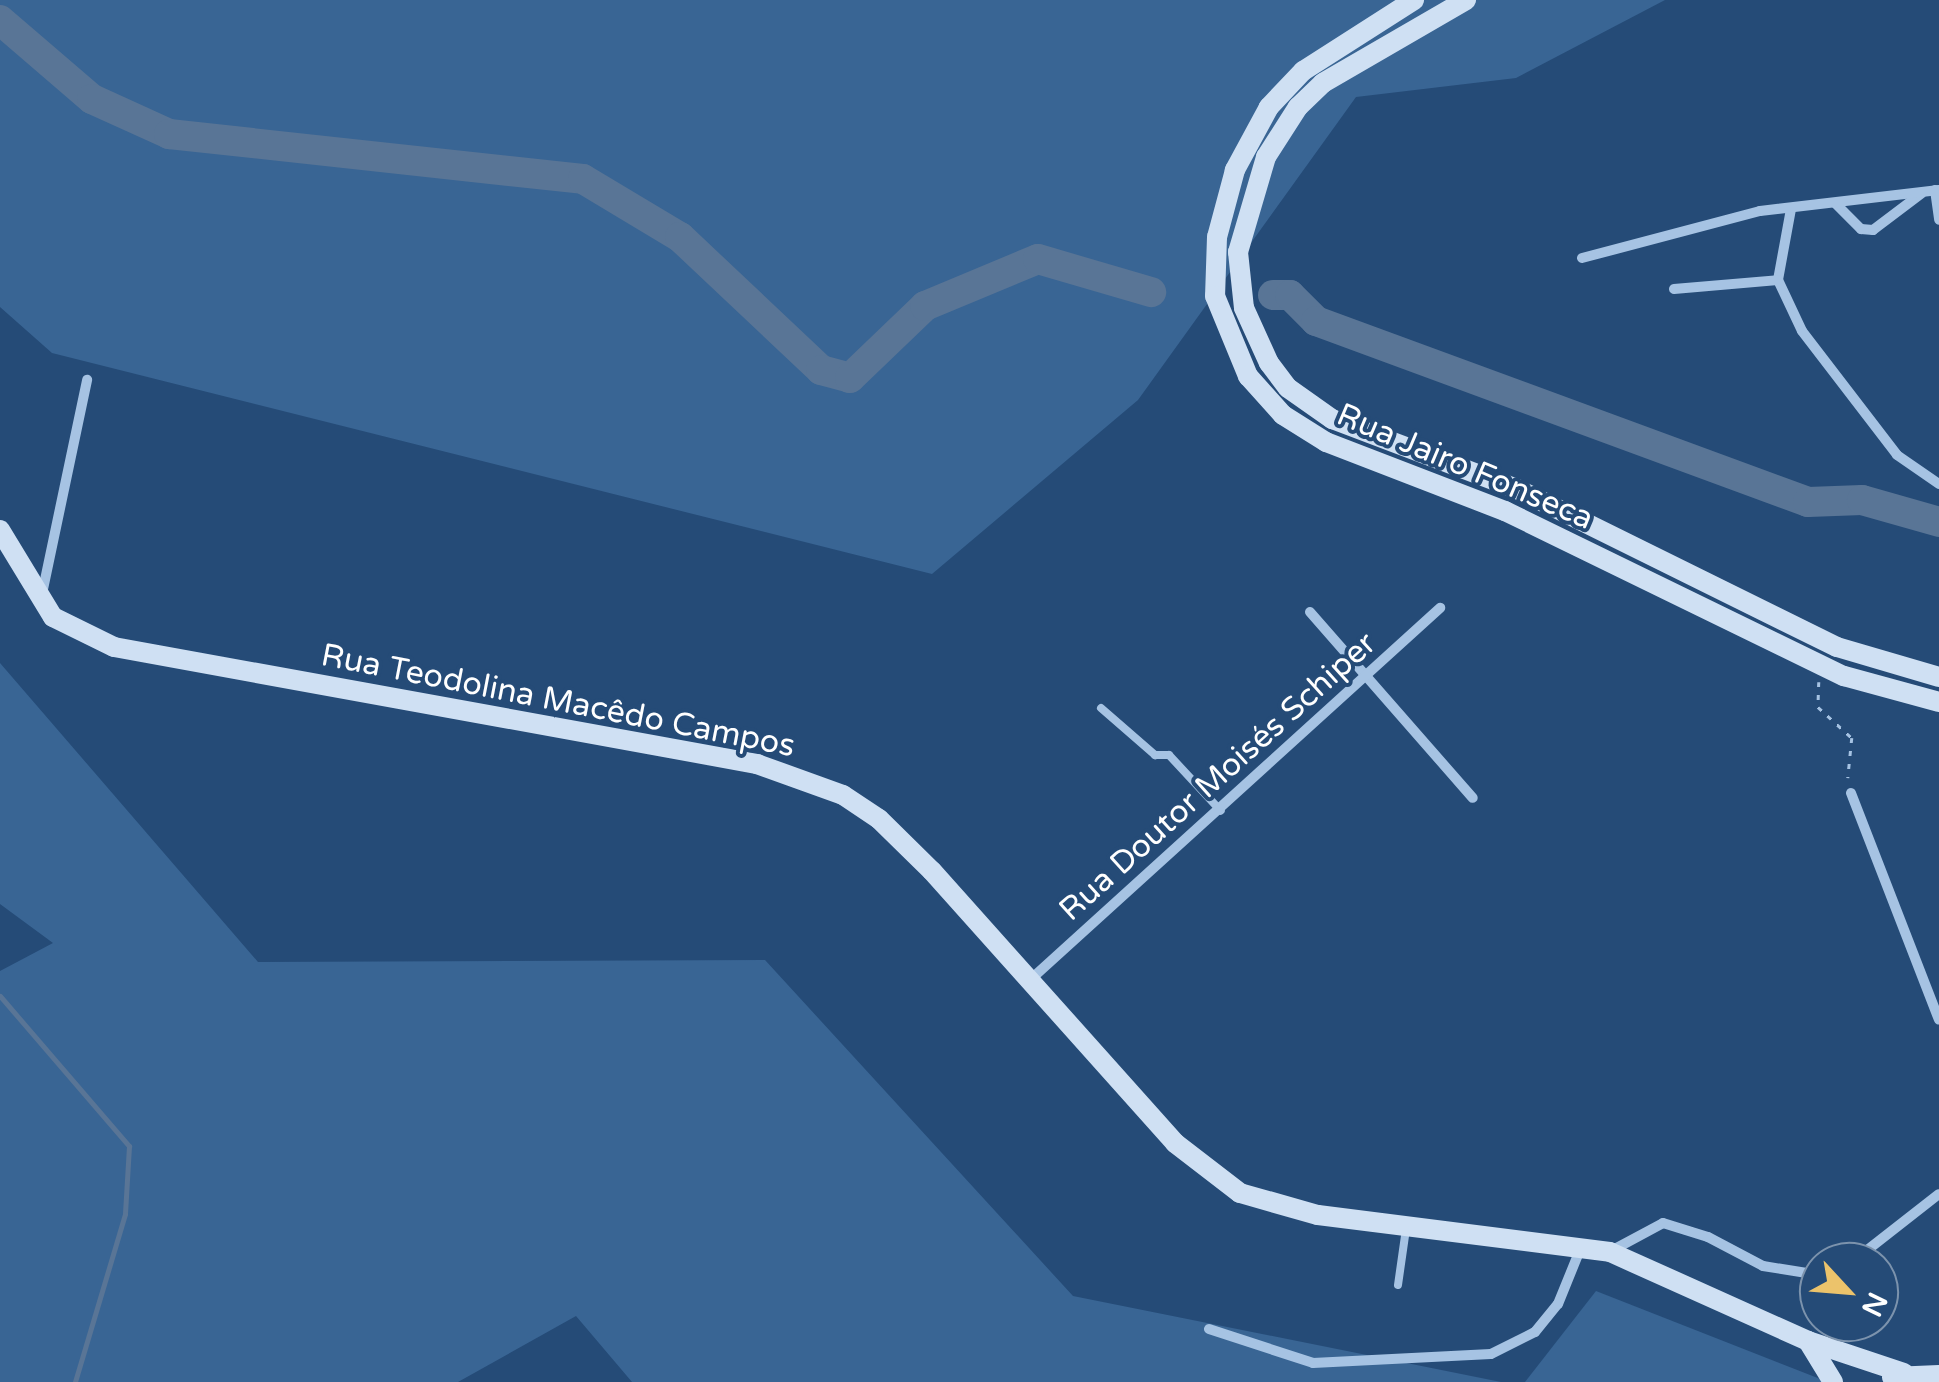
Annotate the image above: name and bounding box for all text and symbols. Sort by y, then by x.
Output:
street label: Rua Jairo Fonseca [1331,396,1599,538]
street label: Rua Doutor Moisés Schiper [1052,625,1384,929]
street label: Rua Teodolina Macêdo Campos [318,636,798,766]
north arrow [1799,1242,1899,1342]
text: N [1854,1287,1894,1322]

